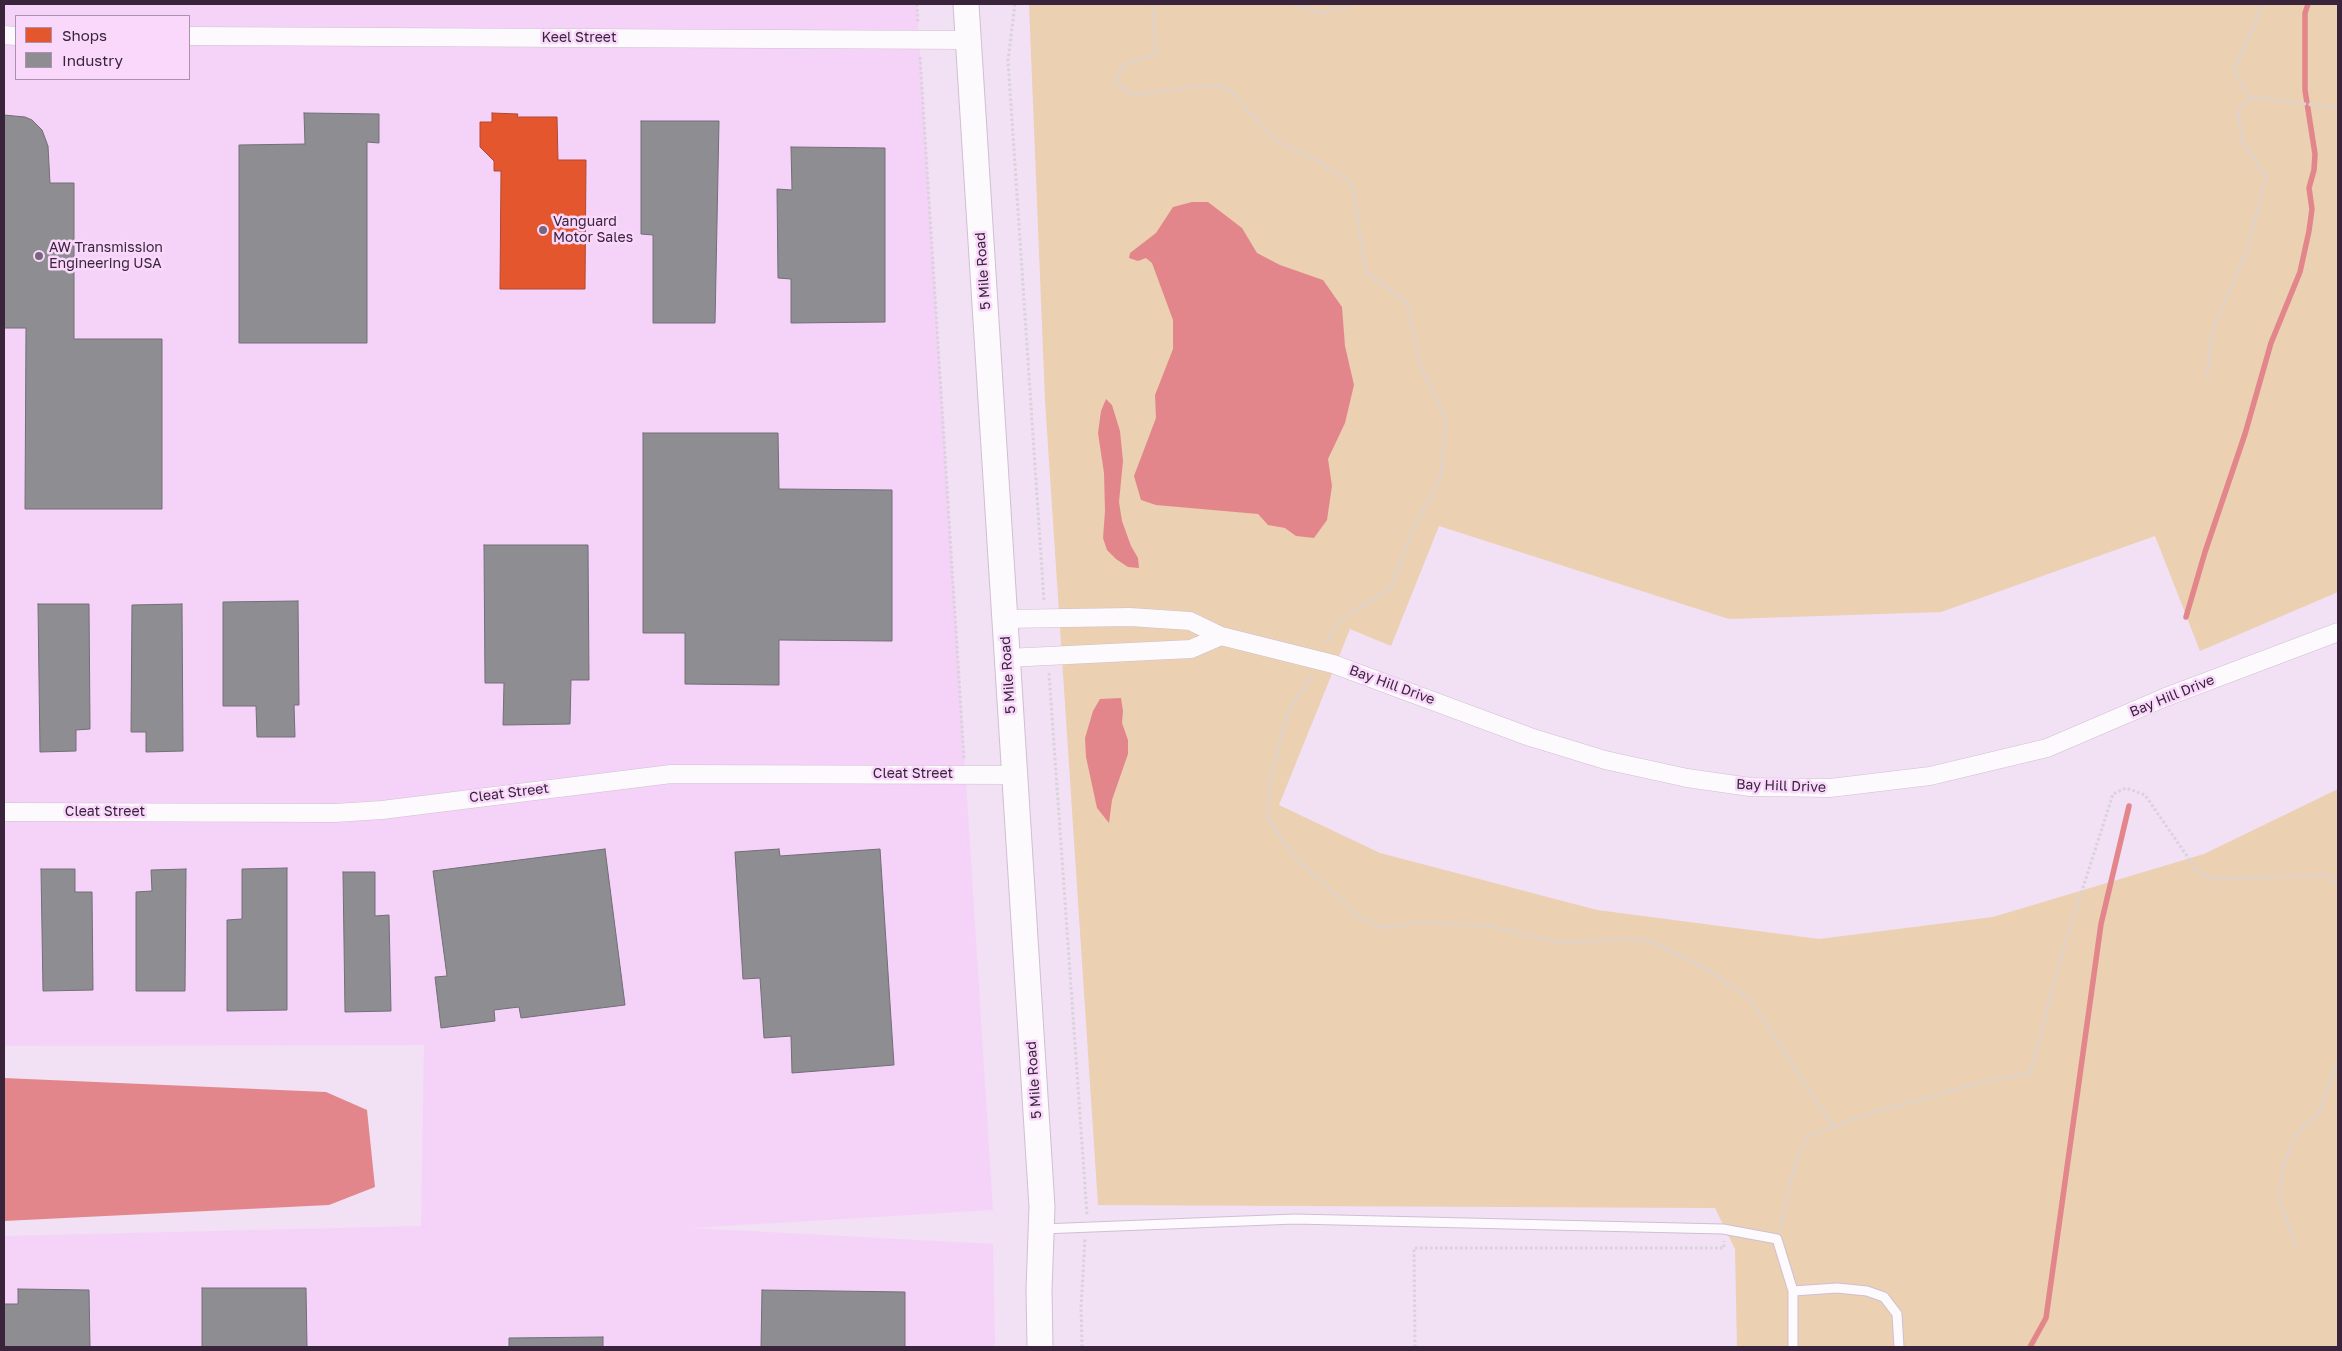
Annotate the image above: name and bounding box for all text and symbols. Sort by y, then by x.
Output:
legend [15,15,190,80]
text: Shops [62,26,107,44]
street label: Keel Street [541,30,617,46]
text: Industry [62,51,123,69]
place label: Vanguard Motor Sales [553,214,633,246]
marker: Vanguard Motor Sales [537,224,549,236]
street label: 5 Mile Road [972,232,994,310]
place label: AW Transmission Engineering USA [49,240,163,272]
marker: AW Transmission Engineering USA [33,250,45,262]
street label: 5 Mile Road [997,636,1019,714]
street label: Bay Hill Drive [1347,662,1437,708]
street label: Bay Hill Drive [2127,671,2217,721]
street label: Cleat Street [873,766,953,782]
street label: Bay Hill Drive [1736,776,1826,796]
street label: Cleat Street [468,780,550,806]
street label: Cleat Street [65,804,145,820]
street label: 5 Mile Road [1023,1041,1045,1119]

